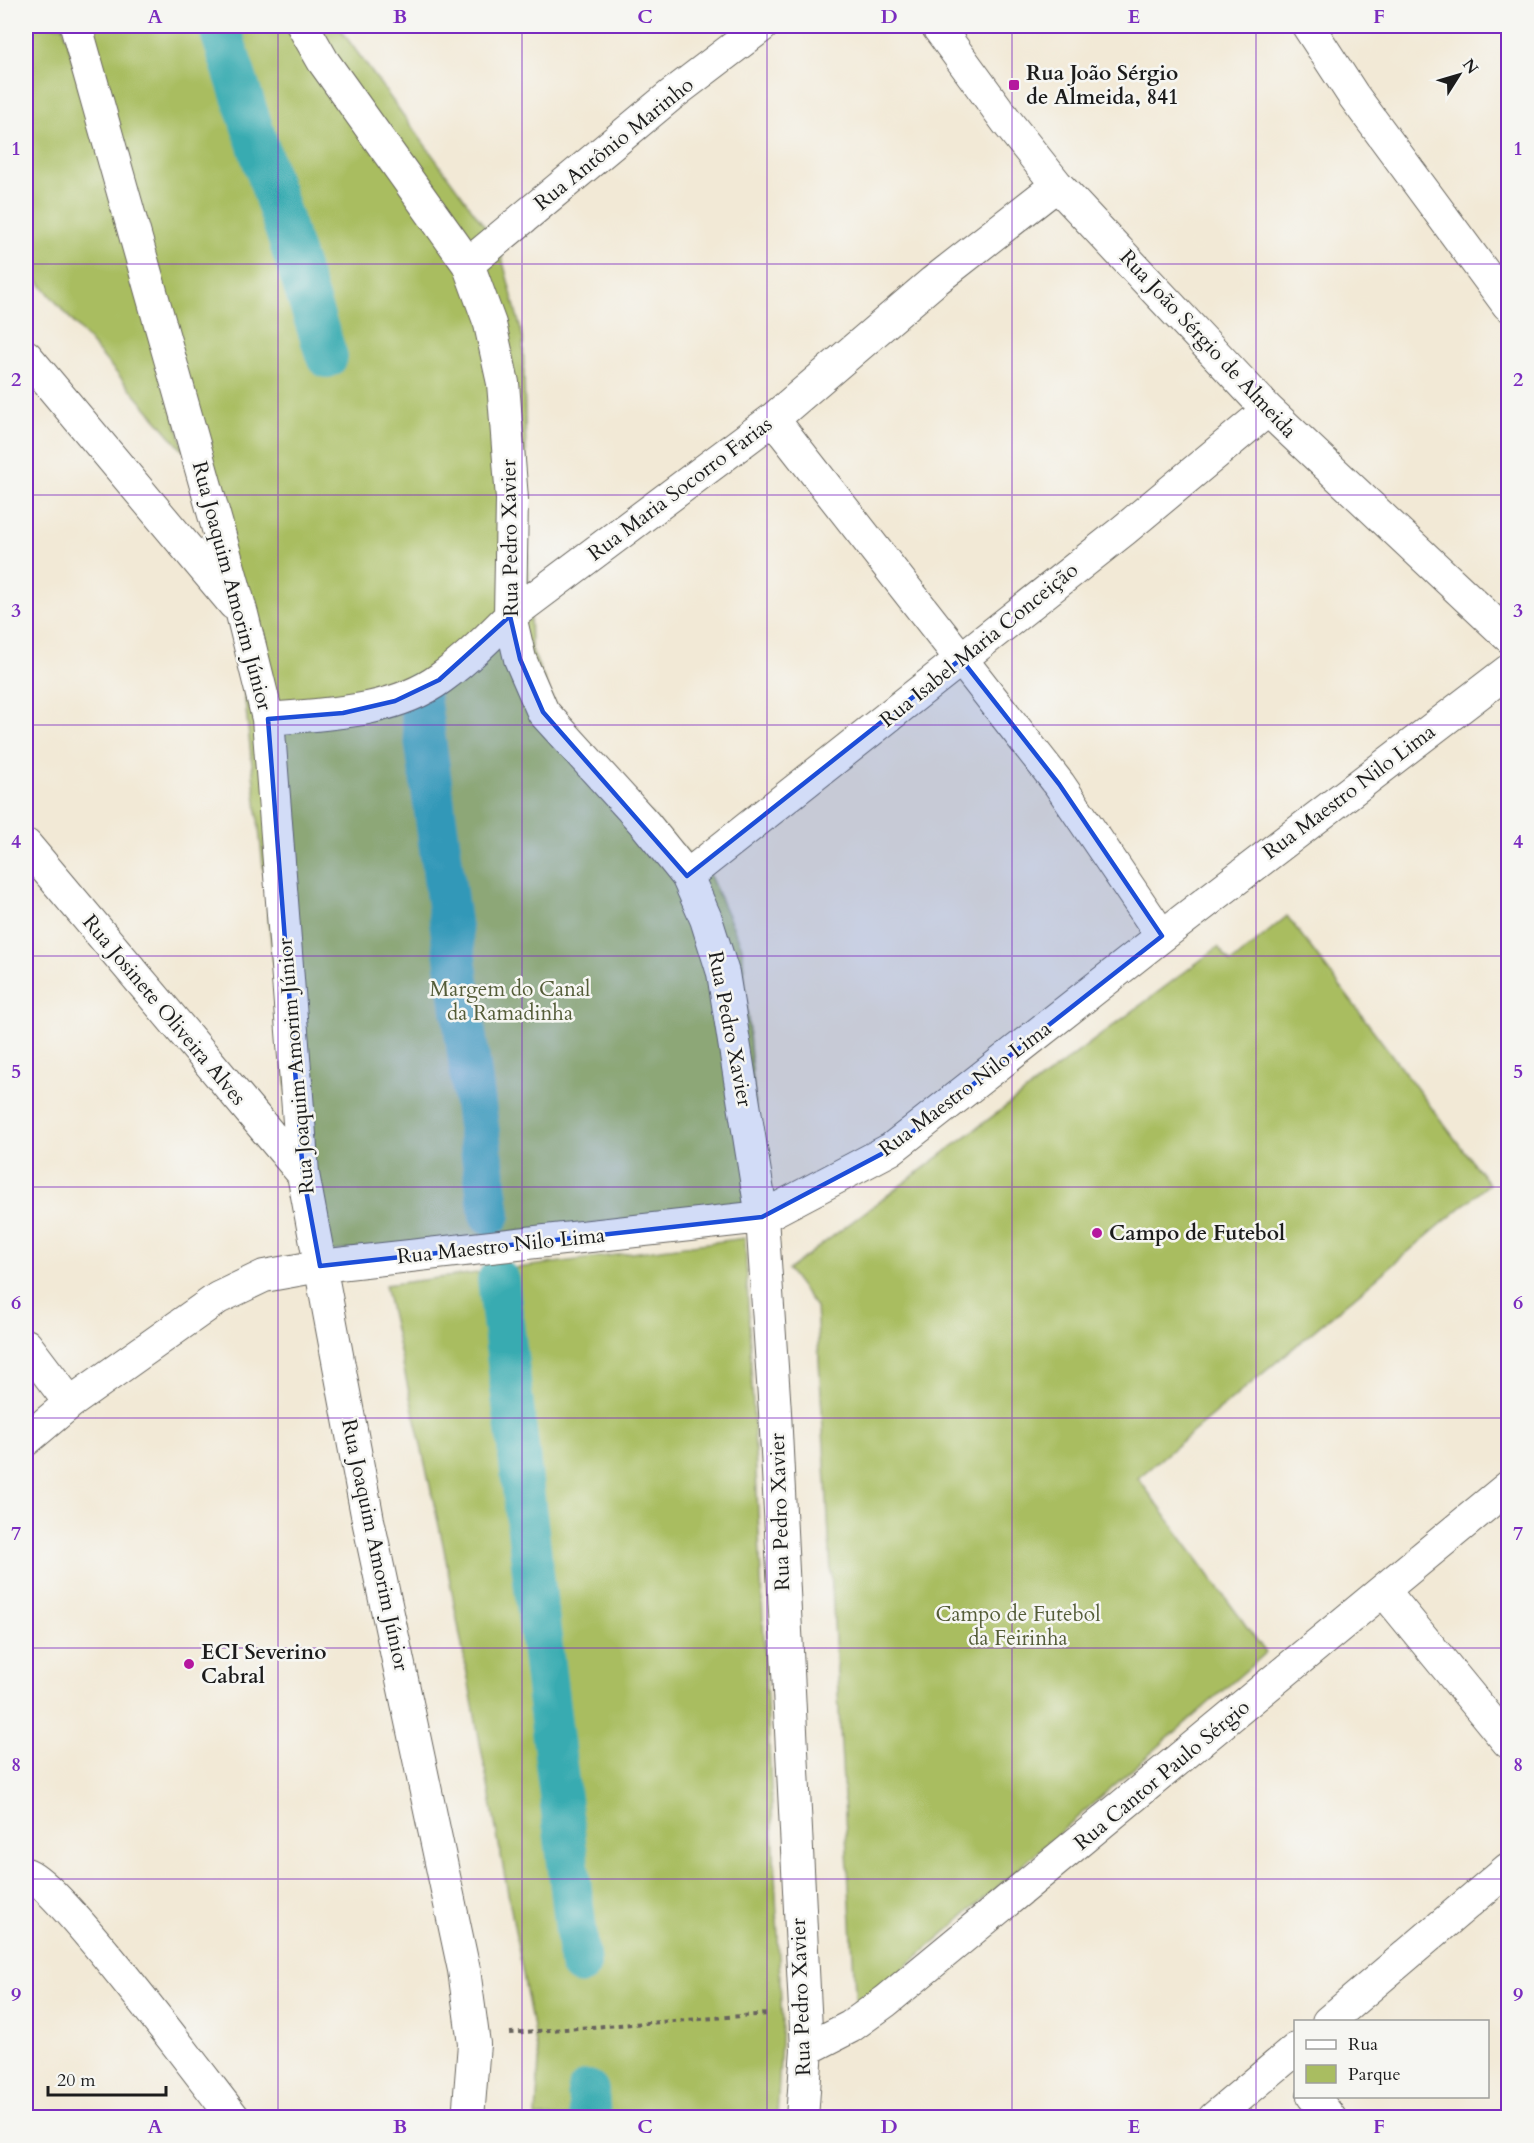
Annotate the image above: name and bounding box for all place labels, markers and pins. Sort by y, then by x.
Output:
place label: Rua João Sérgio de Almeida, 841 [1026,59,1179,112]
marker: Rua João Sérgio de Almeida, 841 [1007,78,1021,92]
place label: Campo de Futebol [1109,1219,1285,1248]
marker: Campo de Futebol [1090,1226,1104,1240]
place label: ECI Severino Cabral [201,1638,327,1691]
marker: ECI Severino Cabral [182,1657,196,1671]

